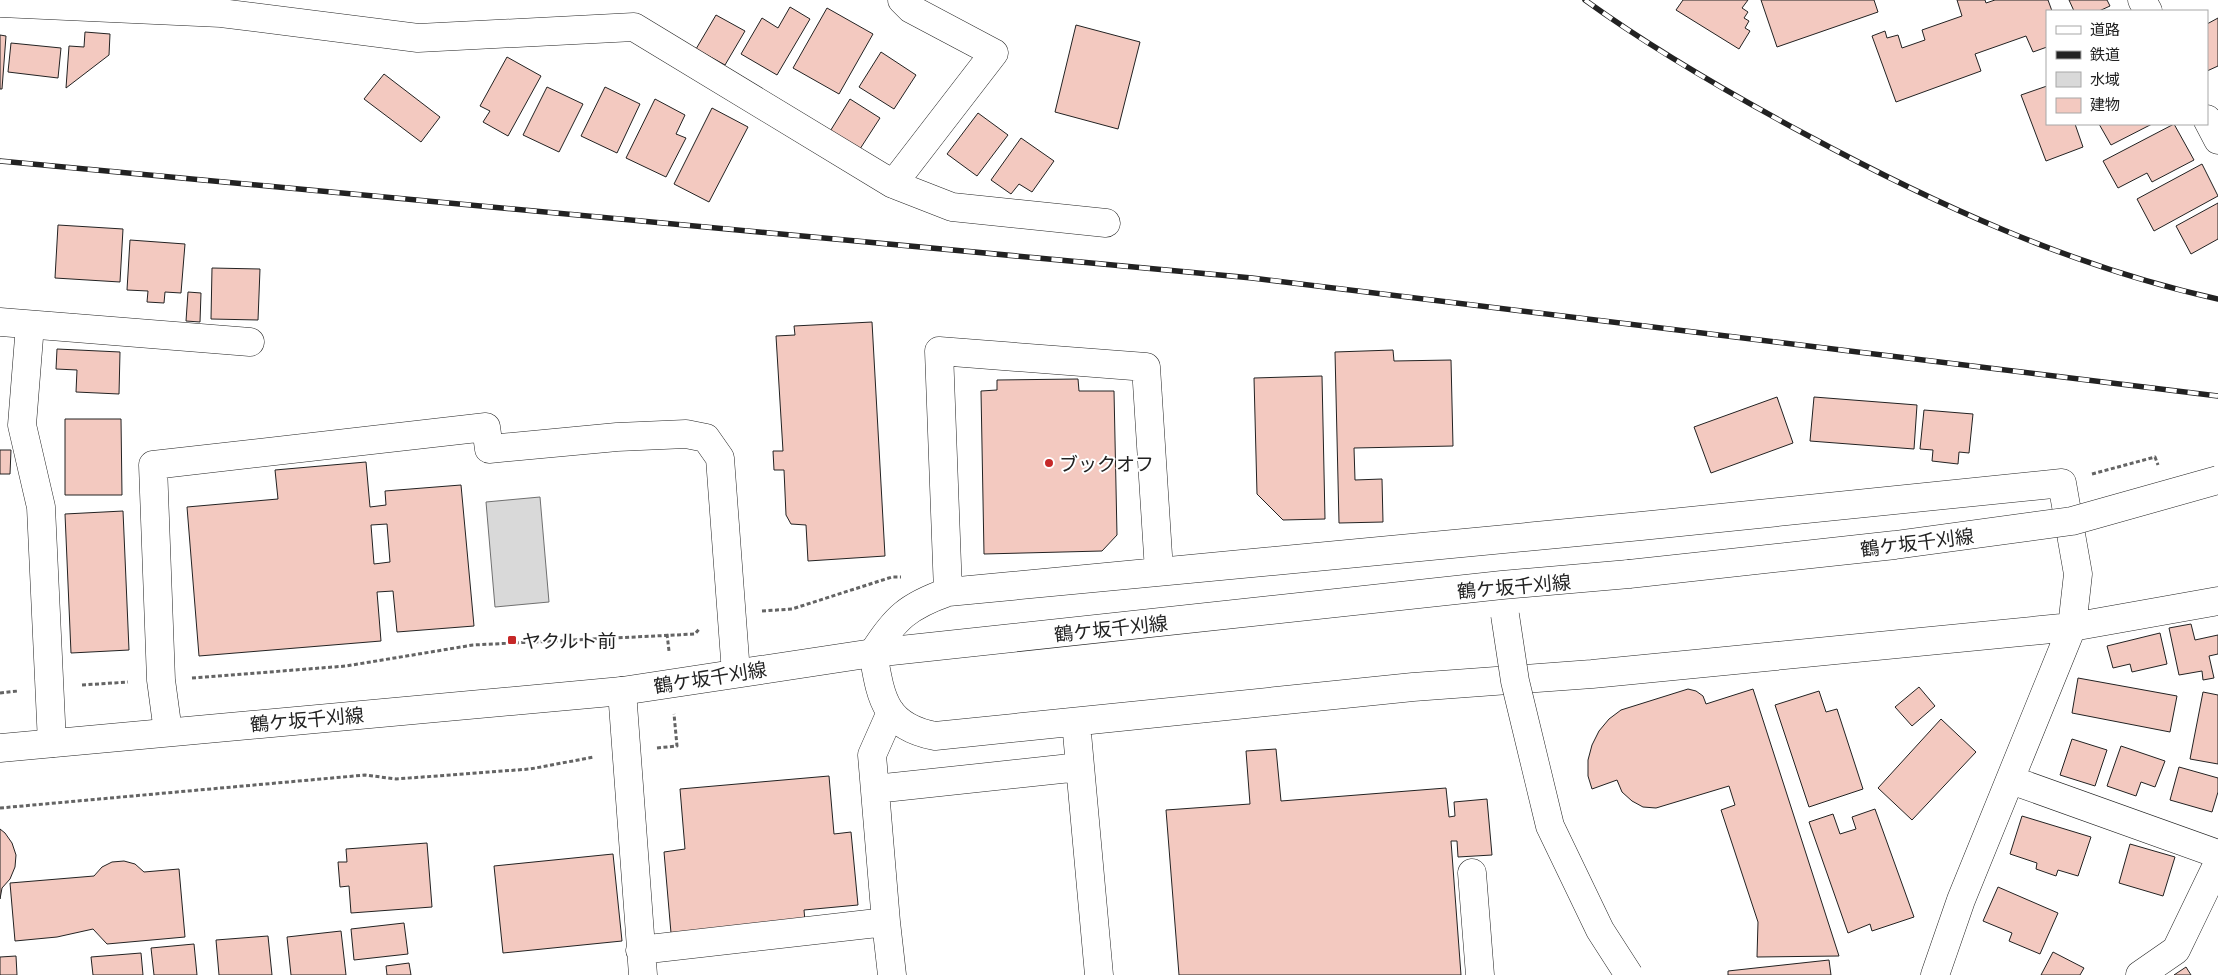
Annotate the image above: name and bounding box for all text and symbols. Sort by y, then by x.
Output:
legend [2046,10,2208,125]
text: 道路 [2090,20,2120,38]
text: 鉄道 [2090,45,2120,63]
text: 水域 [2090,70,2120,88]
text: 建物 [2090,95,2120,113]
place label: ブックオフ [1059,452,1154,475]
marker: ブックオフ [1043,457,1055,469]
street label: 鶴ケ坂千刈線 [1859,524,1975,560]
street label: 鶴ケ坂千刈線 [1456,570,1572,602]
street label: 鶴ケ坂千刈線 [1053,611,1169,645]
place label: ヤクルト前 [522,629,616,652]
marker: ヤクルト前 [506,634,518,646]
street label: 鶴ケ坂千刈線 [652,657,768,697]
street label: 鶴ケ坂千刈線 [249,703,365,735]

